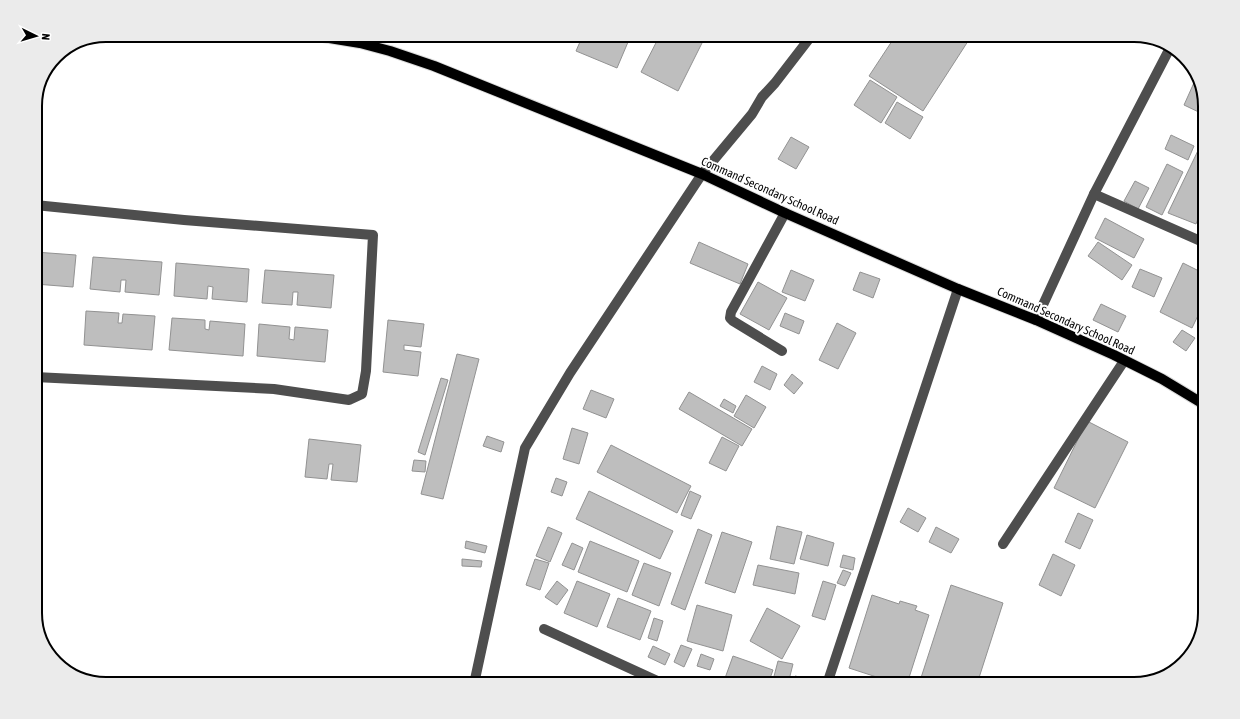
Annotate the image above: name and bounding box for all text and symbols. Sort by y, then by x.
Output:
north arrow [16,16,56,56]
text: N [40,33,52,41]
street label: Command Secondary School Road [699,154,841,228]
street label: Command Secondary School Road [995,284,1137,358]

